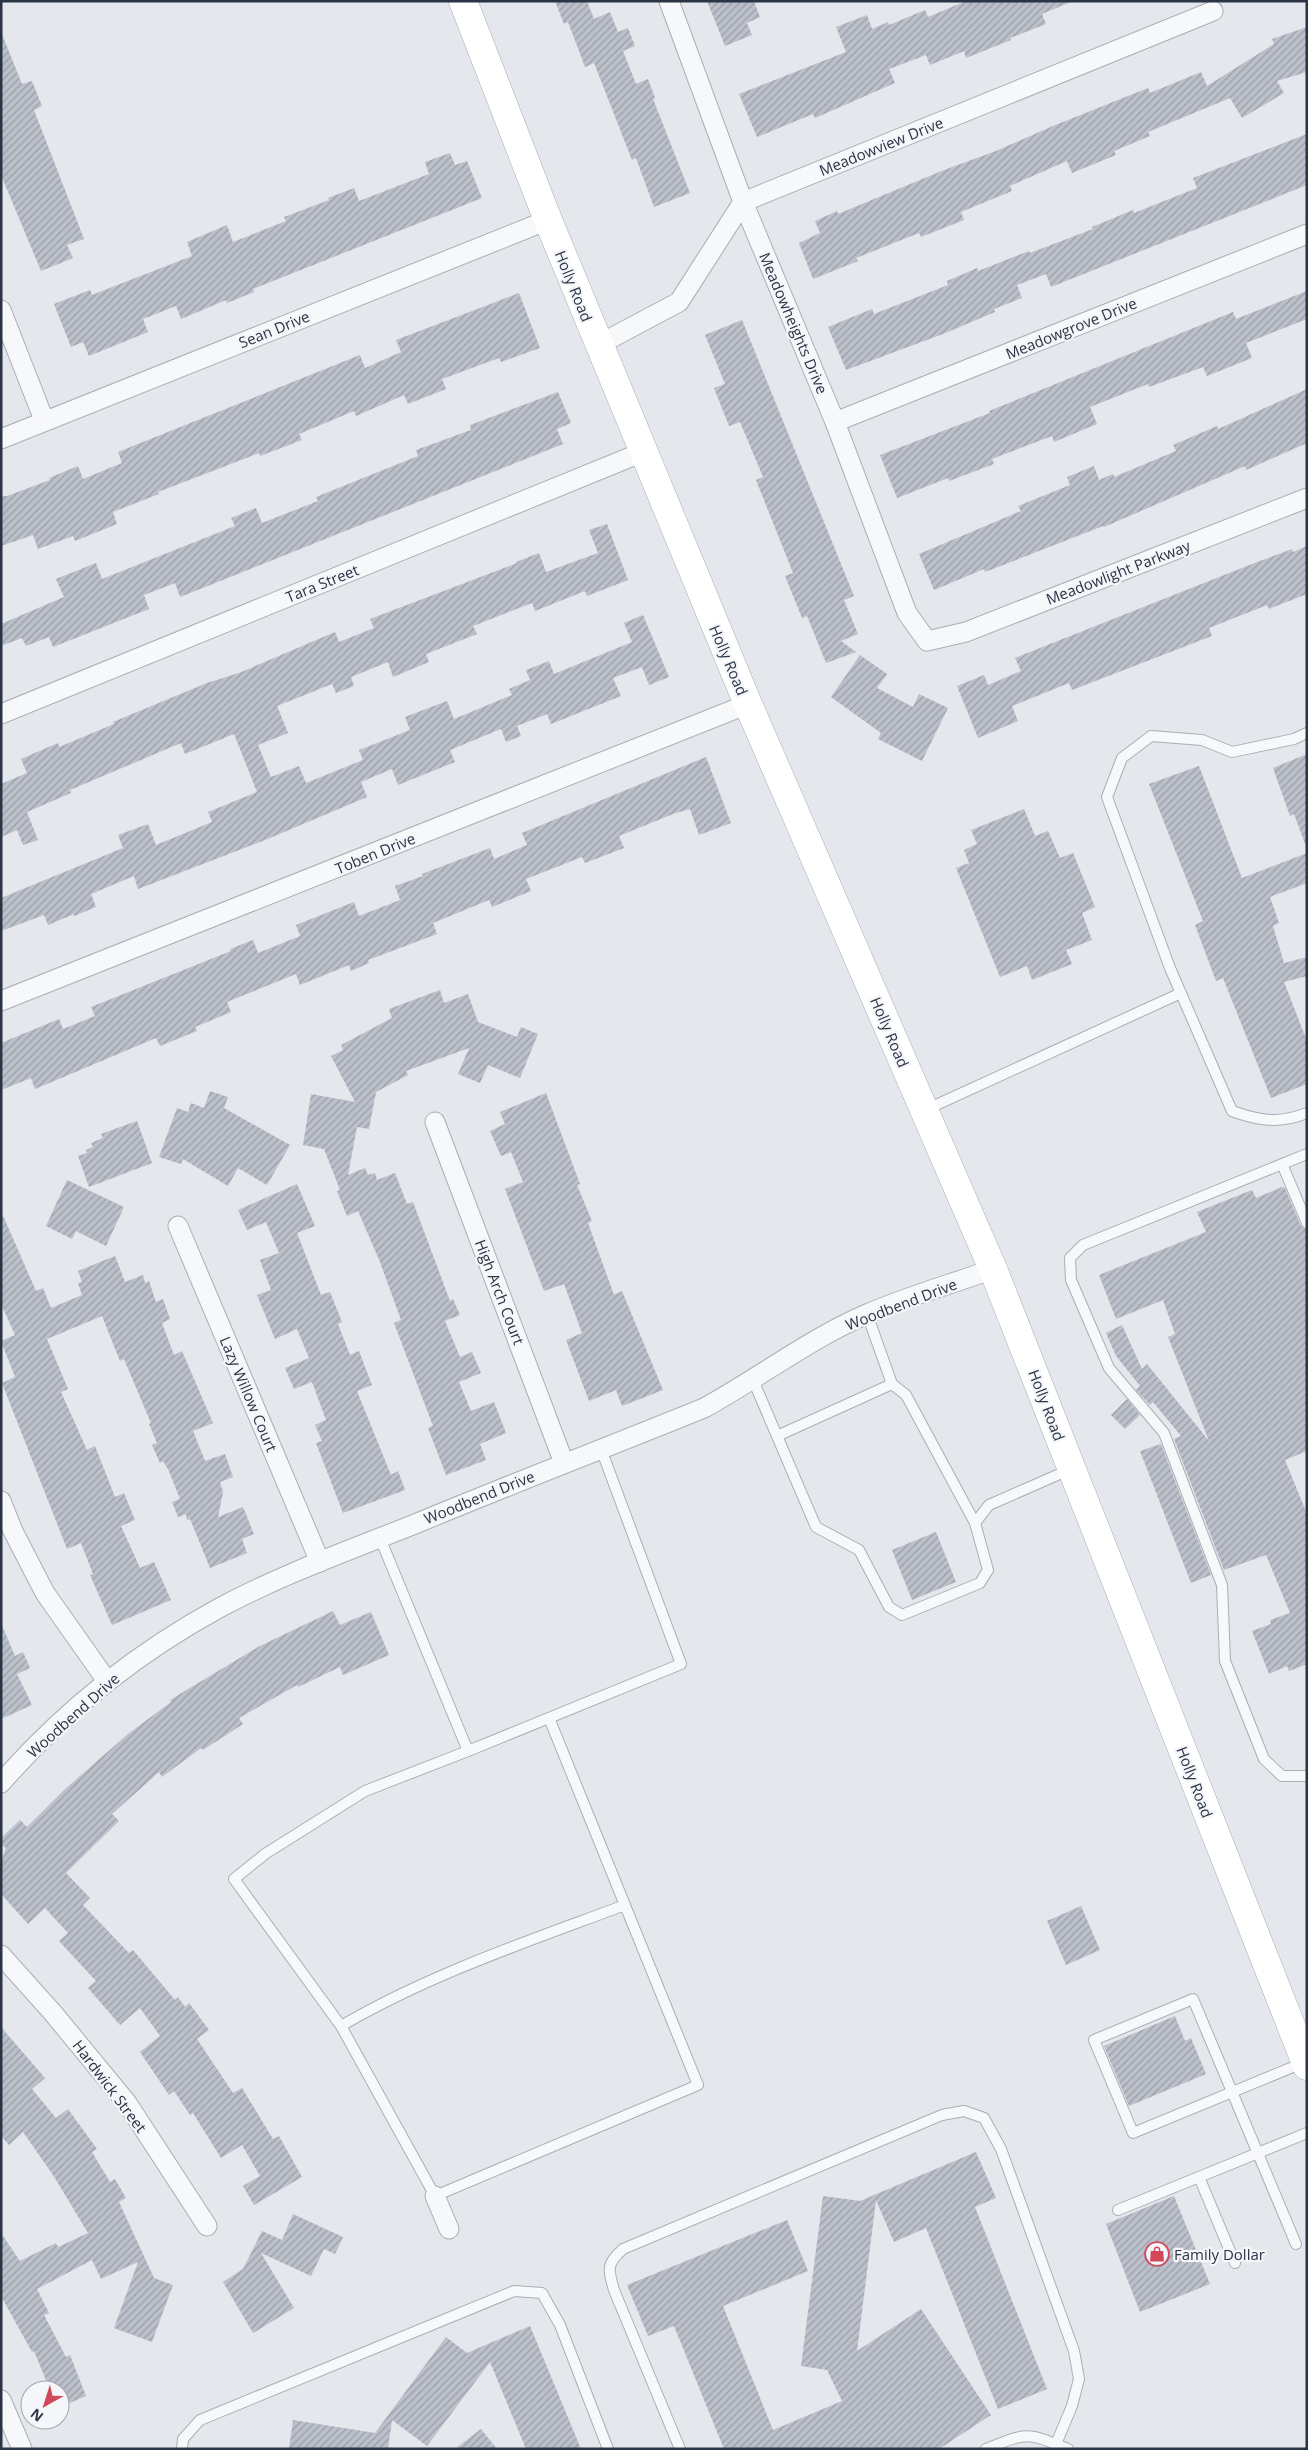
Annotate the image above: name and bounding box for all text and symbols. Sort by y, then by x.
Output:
street label: Meadowview Drive [816,112,946,180]
street label: Holly Road [551,248,597,324]
street label: Meadowheights Drive [755,249,833,397]
street label: Meadowgrove Drive [1002,293,1140,363]
street label: Sean Drive [236,306,312,352]
street label: Meadowlight Parkway [1043,535,1193,609]
street label: Tara Street [283,559,361,607]
street label: Holly Road [705,622,753,698]
street label: Toben Drive [332,828,418,878]
street label: Holly Road [866,994,914,1070]
street label: High Arch Court [471,1237,529,1347]
street label: Woodbend Drive [842,1274,960,1334]
street label: Lazy Willow Court [216,1333,282,1455]
street label: Holly Road [1024,1366,1070,1444]
street label: Woodbend Drive [421,1466,537,1528]
street label: Woodbend Drive [23,1668,123,1762]
street label: Holly Road [1172,1743,1218,1821]
street label: Hardwick Street [69,2036,151,2136]
shop icon: Family Dollar [1144,2241,1170,2267]
place label: Family Dollar [1174,2244,1265,2264]
north arrow [20,2380,70,2430]
text: N [26,2405,47,2426]

